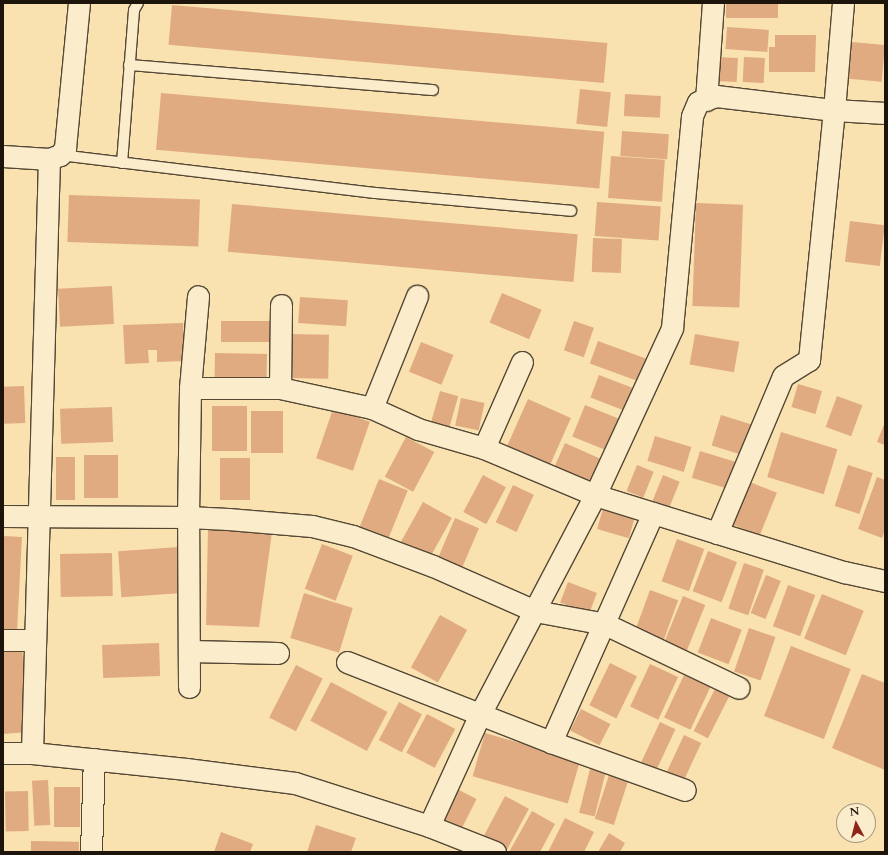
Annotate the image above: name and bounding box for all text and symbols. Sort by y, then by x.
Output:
north arrow [836,803,876,843]
text: N [849,804,860,820]

